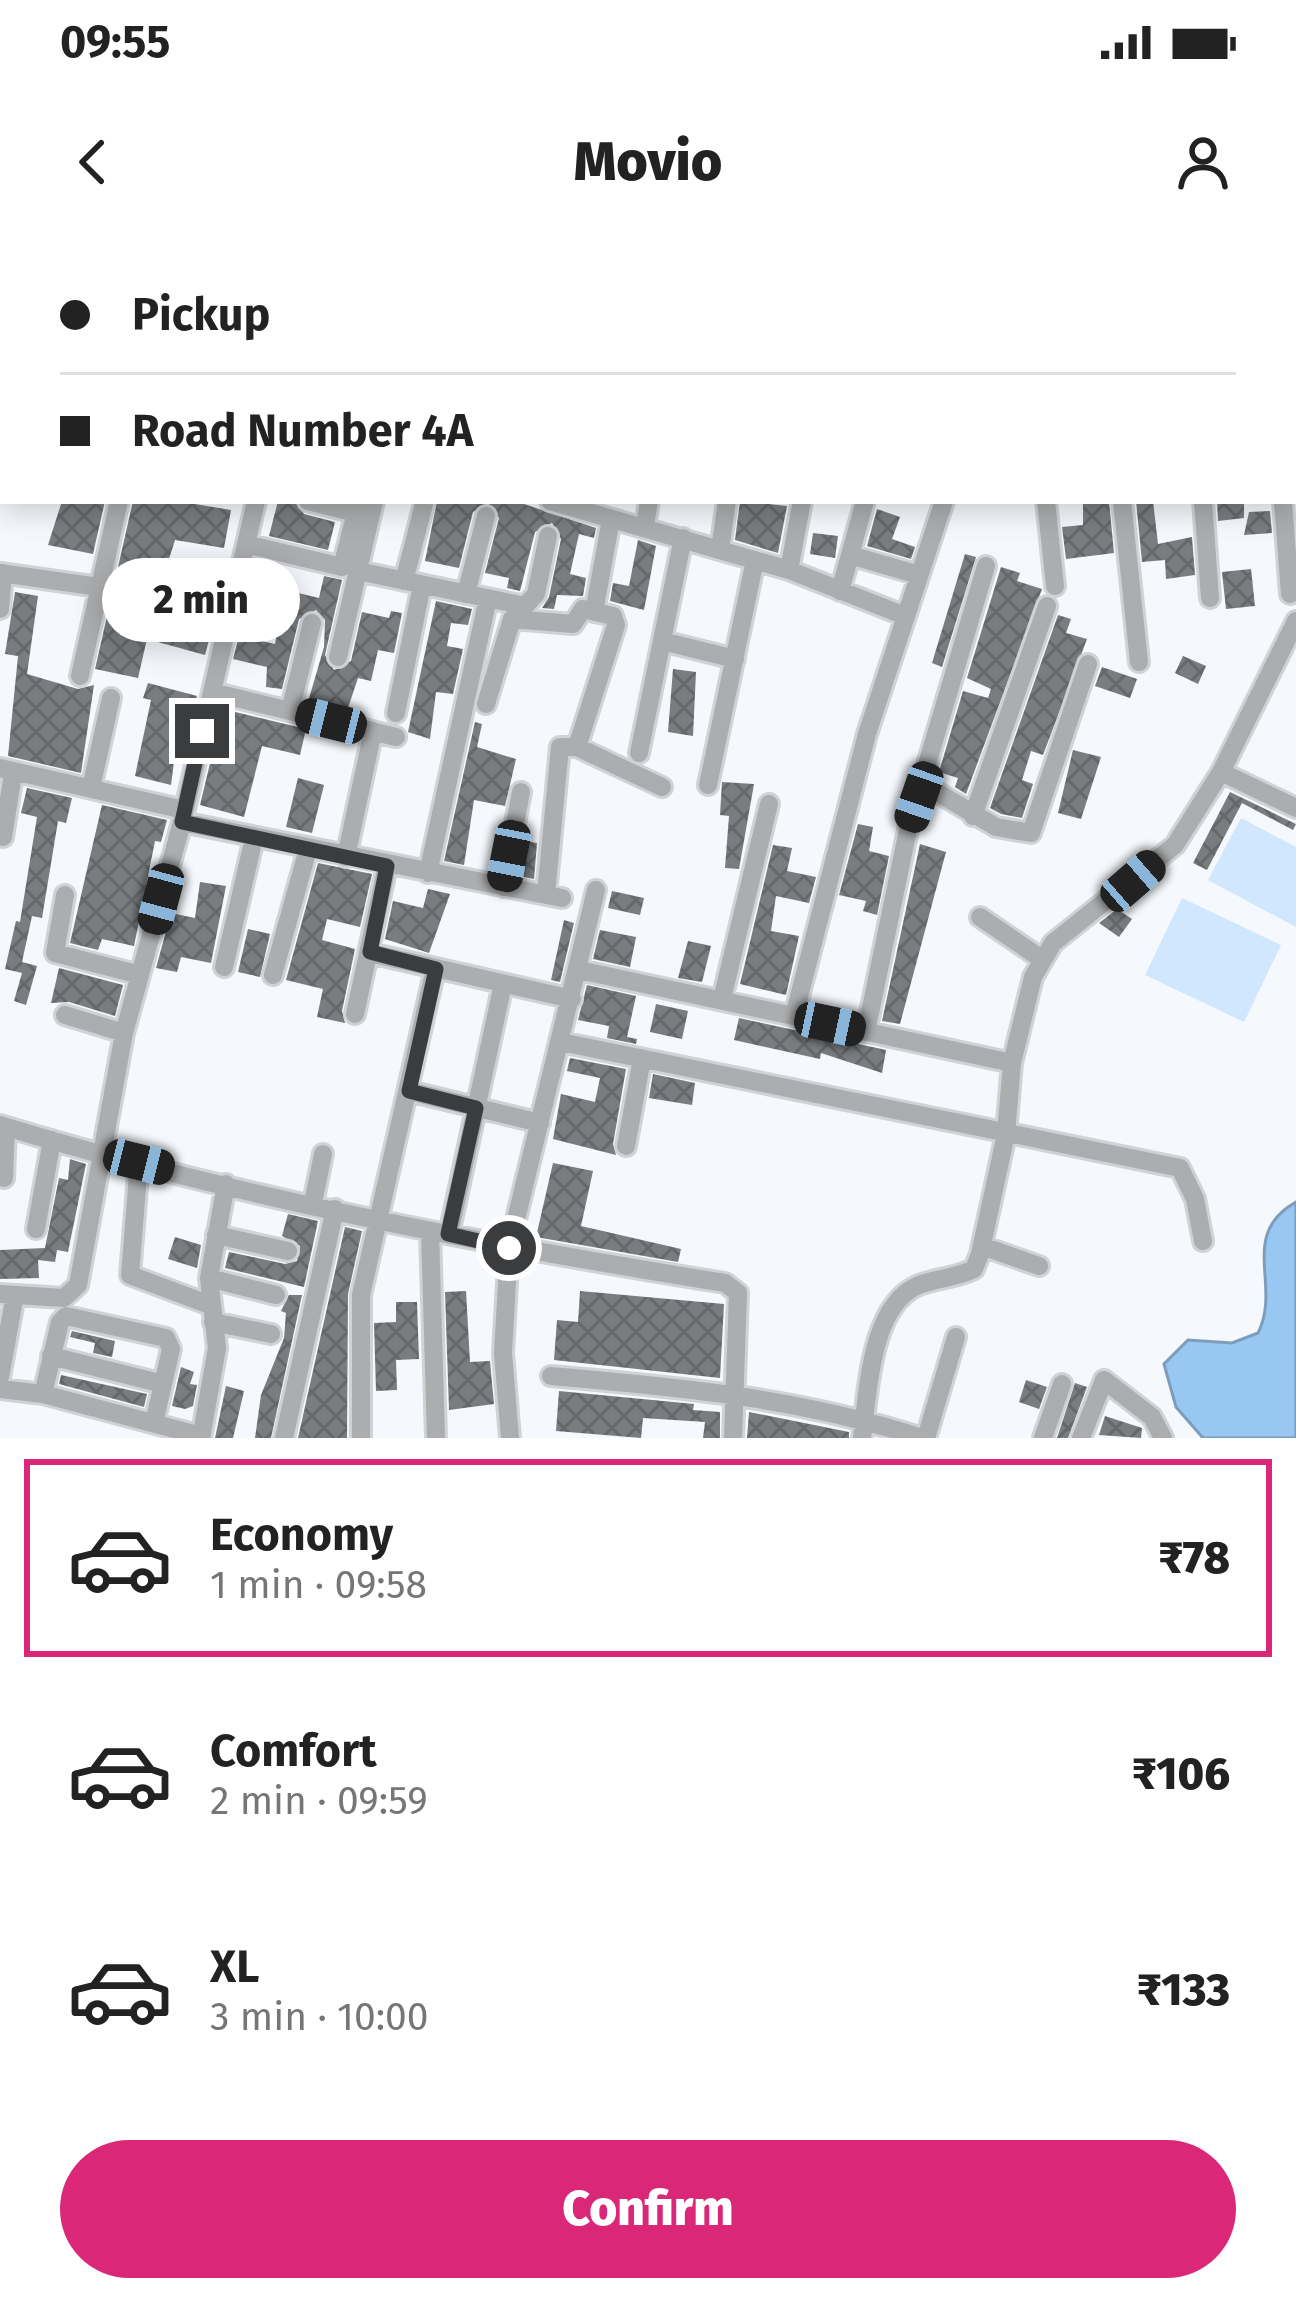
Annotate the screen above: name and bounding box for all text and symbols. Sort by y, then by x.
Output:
text: 09:55 [60,15,170,69]
icon: back [60,129,126,195]
icon: person [1170,129,1236,195]
text: Movio [574,130,722,194]
text: Pickup [132,288,270,342]
text: Road Number 4A [132,404,473,458]
callout: 2 min [103,557,301,641]
text: 2 min [153,577,249,623]
car [292,695,370,747]
route end [175,704,229,758]
car [890,757,948,837]
car [484,817,534,895]
car [1094,844,1172,918]
car [134,860,188,938]
car [791,999,869,1049]
car [100,1136,178,1188]
route start [482,1221,536,1275]
icon: car [66,1504,174,1612]
text: Economy [210,1508,393,1562]
text: ₹78 [1158,1531,1230,1585]
text: 1 min · 09:58 [210,1562,427,1608]
icon: car [66,1720,174,1828]
text: Comfort [210,1724,377,1778]
text: ₹106 [1132,1747,1230,1801]
text: 2 min · 09:59 [210,1778,428,1824]
icon: car [66,1936,174,2044]
text: XL [210,1940,259,1994]
text: ₹133 [1137,1963,1230,2017]
text: 3 min · 10:00 [210,1994,429,2040]
button: Confirm [60,2140,1236,2278]

